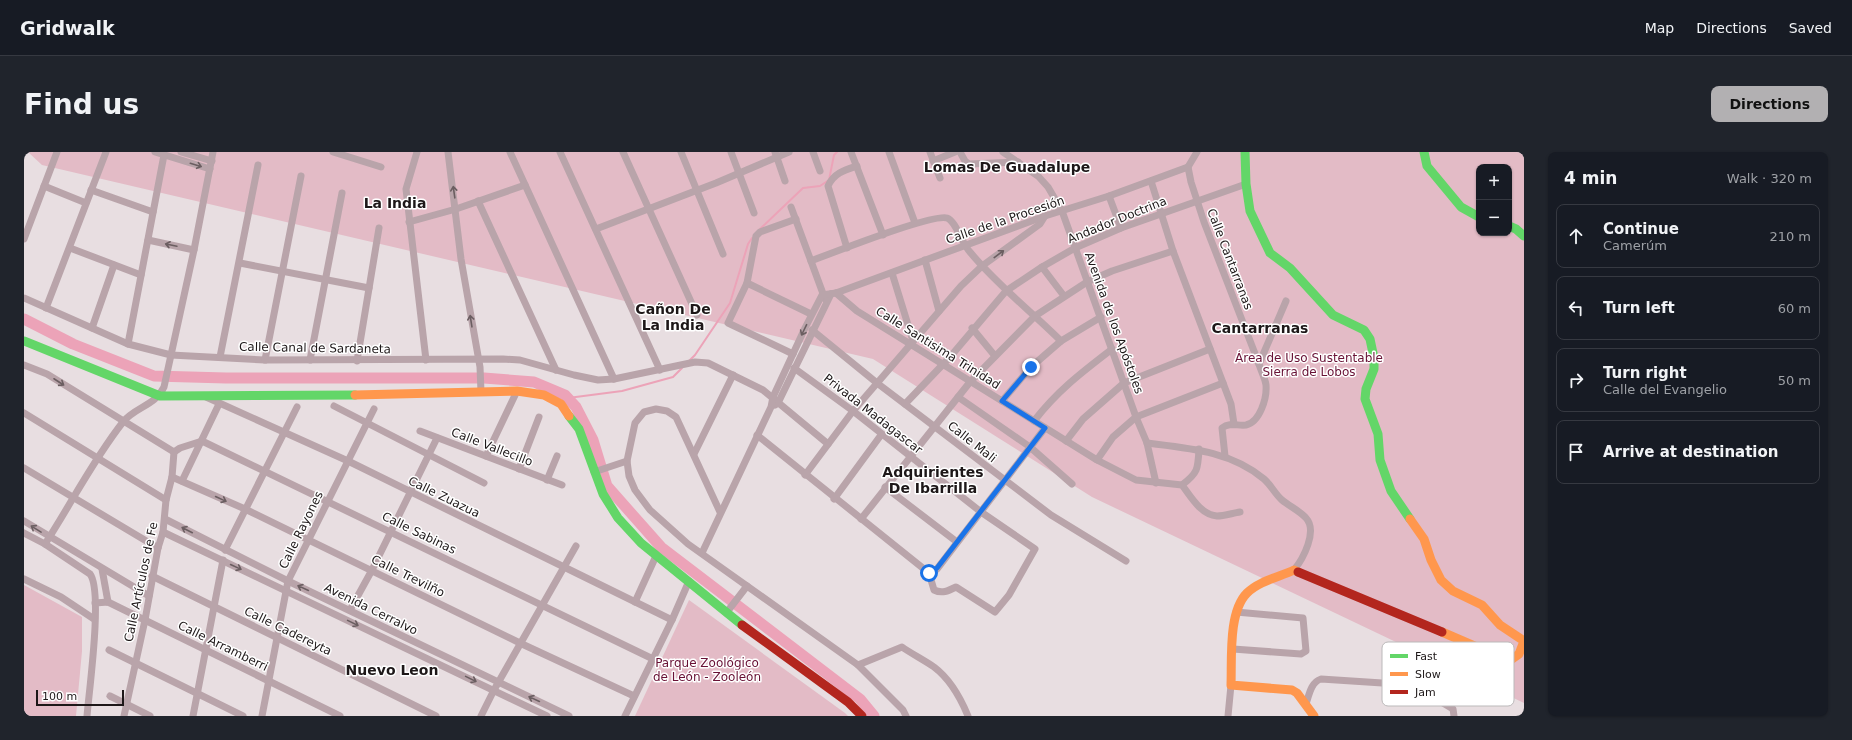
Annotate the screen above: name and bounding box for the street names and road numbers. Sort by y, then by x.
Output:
street label: Calle de la Procesión [944,193,1066,247]
street label: Andador Doctrina [1065,194,1169,246]
street label: Calle Cantarranas [1204,206,1256,312]
street label: Avenida de los Apóstoles [1082,250,1146,396]
street label: Calle Santisima Trinidad [873,304,1003,392]
street label: Calle Canal de Sardaneta [239,340,391,356]
street label: Privada Madagascar [821,371,925,457]
street label: Calle Mali [945,419,999,465]
street label: Calle Vallecillo [449,425,535,469]
street label: Calle Zuazua [406,474,482,520]
street label: Calle Rayones [276,489,326,571]
street label: Calle Sabinas [380,509,458,557]
street label: Calle Artículos de Fe [121,521,161,643]
street label: Calle Trevilño [369,552,447,600]
street label: Avenida Cerralvo [322,580,420,638]
street label: Calle Cadereyta [242,604,334,658]
street label: Calle Arramberri [176,618,270,674]

